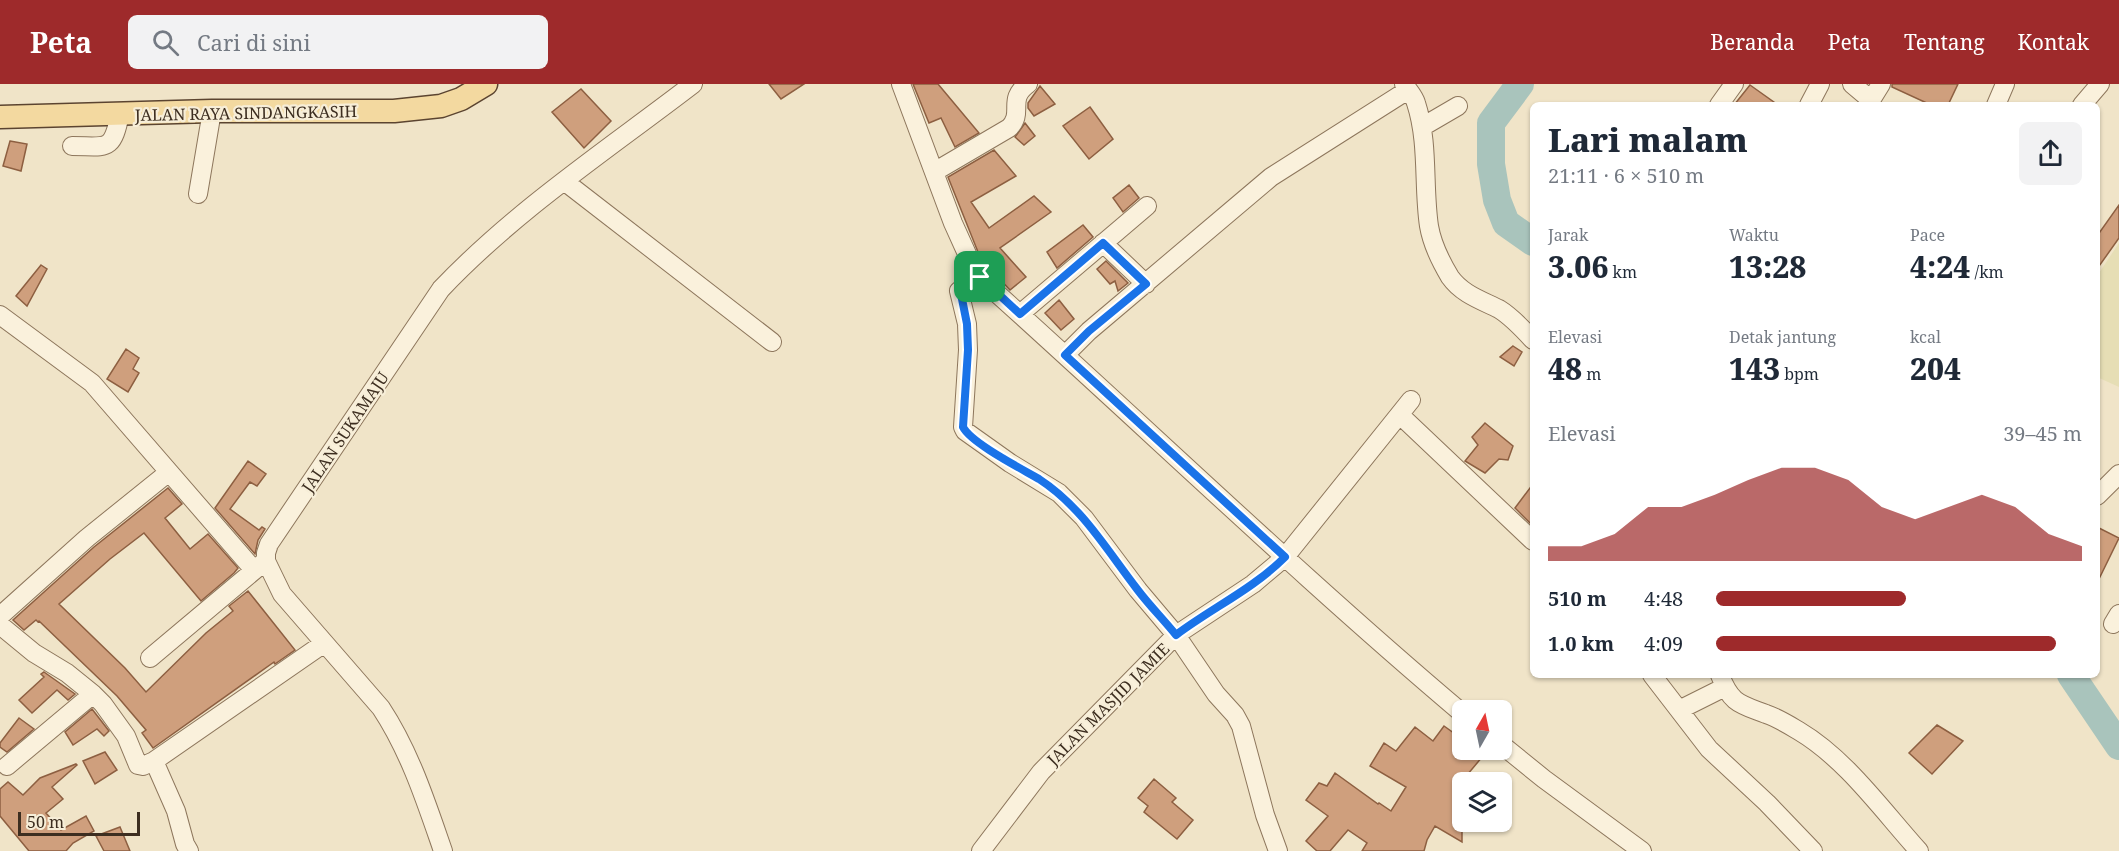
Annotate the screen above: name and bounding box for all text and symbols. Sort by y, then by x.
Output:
search box [128,15,548,69]
text: Peta [30,23,92,61]
icon: search [149,26,182,59]
text: Cari di sini [197,27,311,57]
text: Beranda [1710,28,1795,56]
text: Peta [1828,28,1871,56]
text: Tentang [1904,28,1985,56]
text: Kontak [2018,28,2089,56]
street label: JALAN RAYA SINDANGKASIH [134,100,358,126]
text: Lari malam [1548,117,1748,162]
button: share [2019,122,2082,185]
text: 21:11 · 6 × 510 m [1548,162,1704,189]
text: Jarak [1548,224,1588,246]
text: Waktu [1729,224,1779,246]
text: Pace [1910,224,1945,246]
text: 3.06 [1548,246,1608,287]
text: 13:28 [1729,246,1806,287]
text: 4:24 [1910,246,1970,287]
pin [954,251,1005,302]
icon: arrive [963,260,996,293]
text: km [1608,261,1637,283]
text: /km [1970,261,2004,283]
text: Elevasi [1548,326,1602,348]
text: Detak jantung [1729,326,1836,348]
text: kcal [1910,326,1941,348]
text: 48 [1548,348,1582,389]
text: 143 [1729,348,1780,389]
text: 204 [1910,348,1961,389]
text: m [1582,363,1601,385]
text: bpm [1780,363,1819,385]
street label: JALAN SUKAMAJU [296,367,394,497]
text: Elevasi [1548,420,1616,447]
text: 39–45 m [2003,420,2082,447]
text: 510 m [1548,585,1607,612]
text: 4:48 [1644,585,1683,612]
text: 1.0 km [1548,630,1614,657]
text: 4:09 [1644,630,1683,657]
street label: JALAN MASJID JAMIE [1041,638,1174,771]
north arrow [1452,700,1512,760]
map controls [1452,700,1512,832]
button: layers [1452,772,1512,832]
scale bar [18,809,140,836]
text: 50 m [27,811,64,833]

